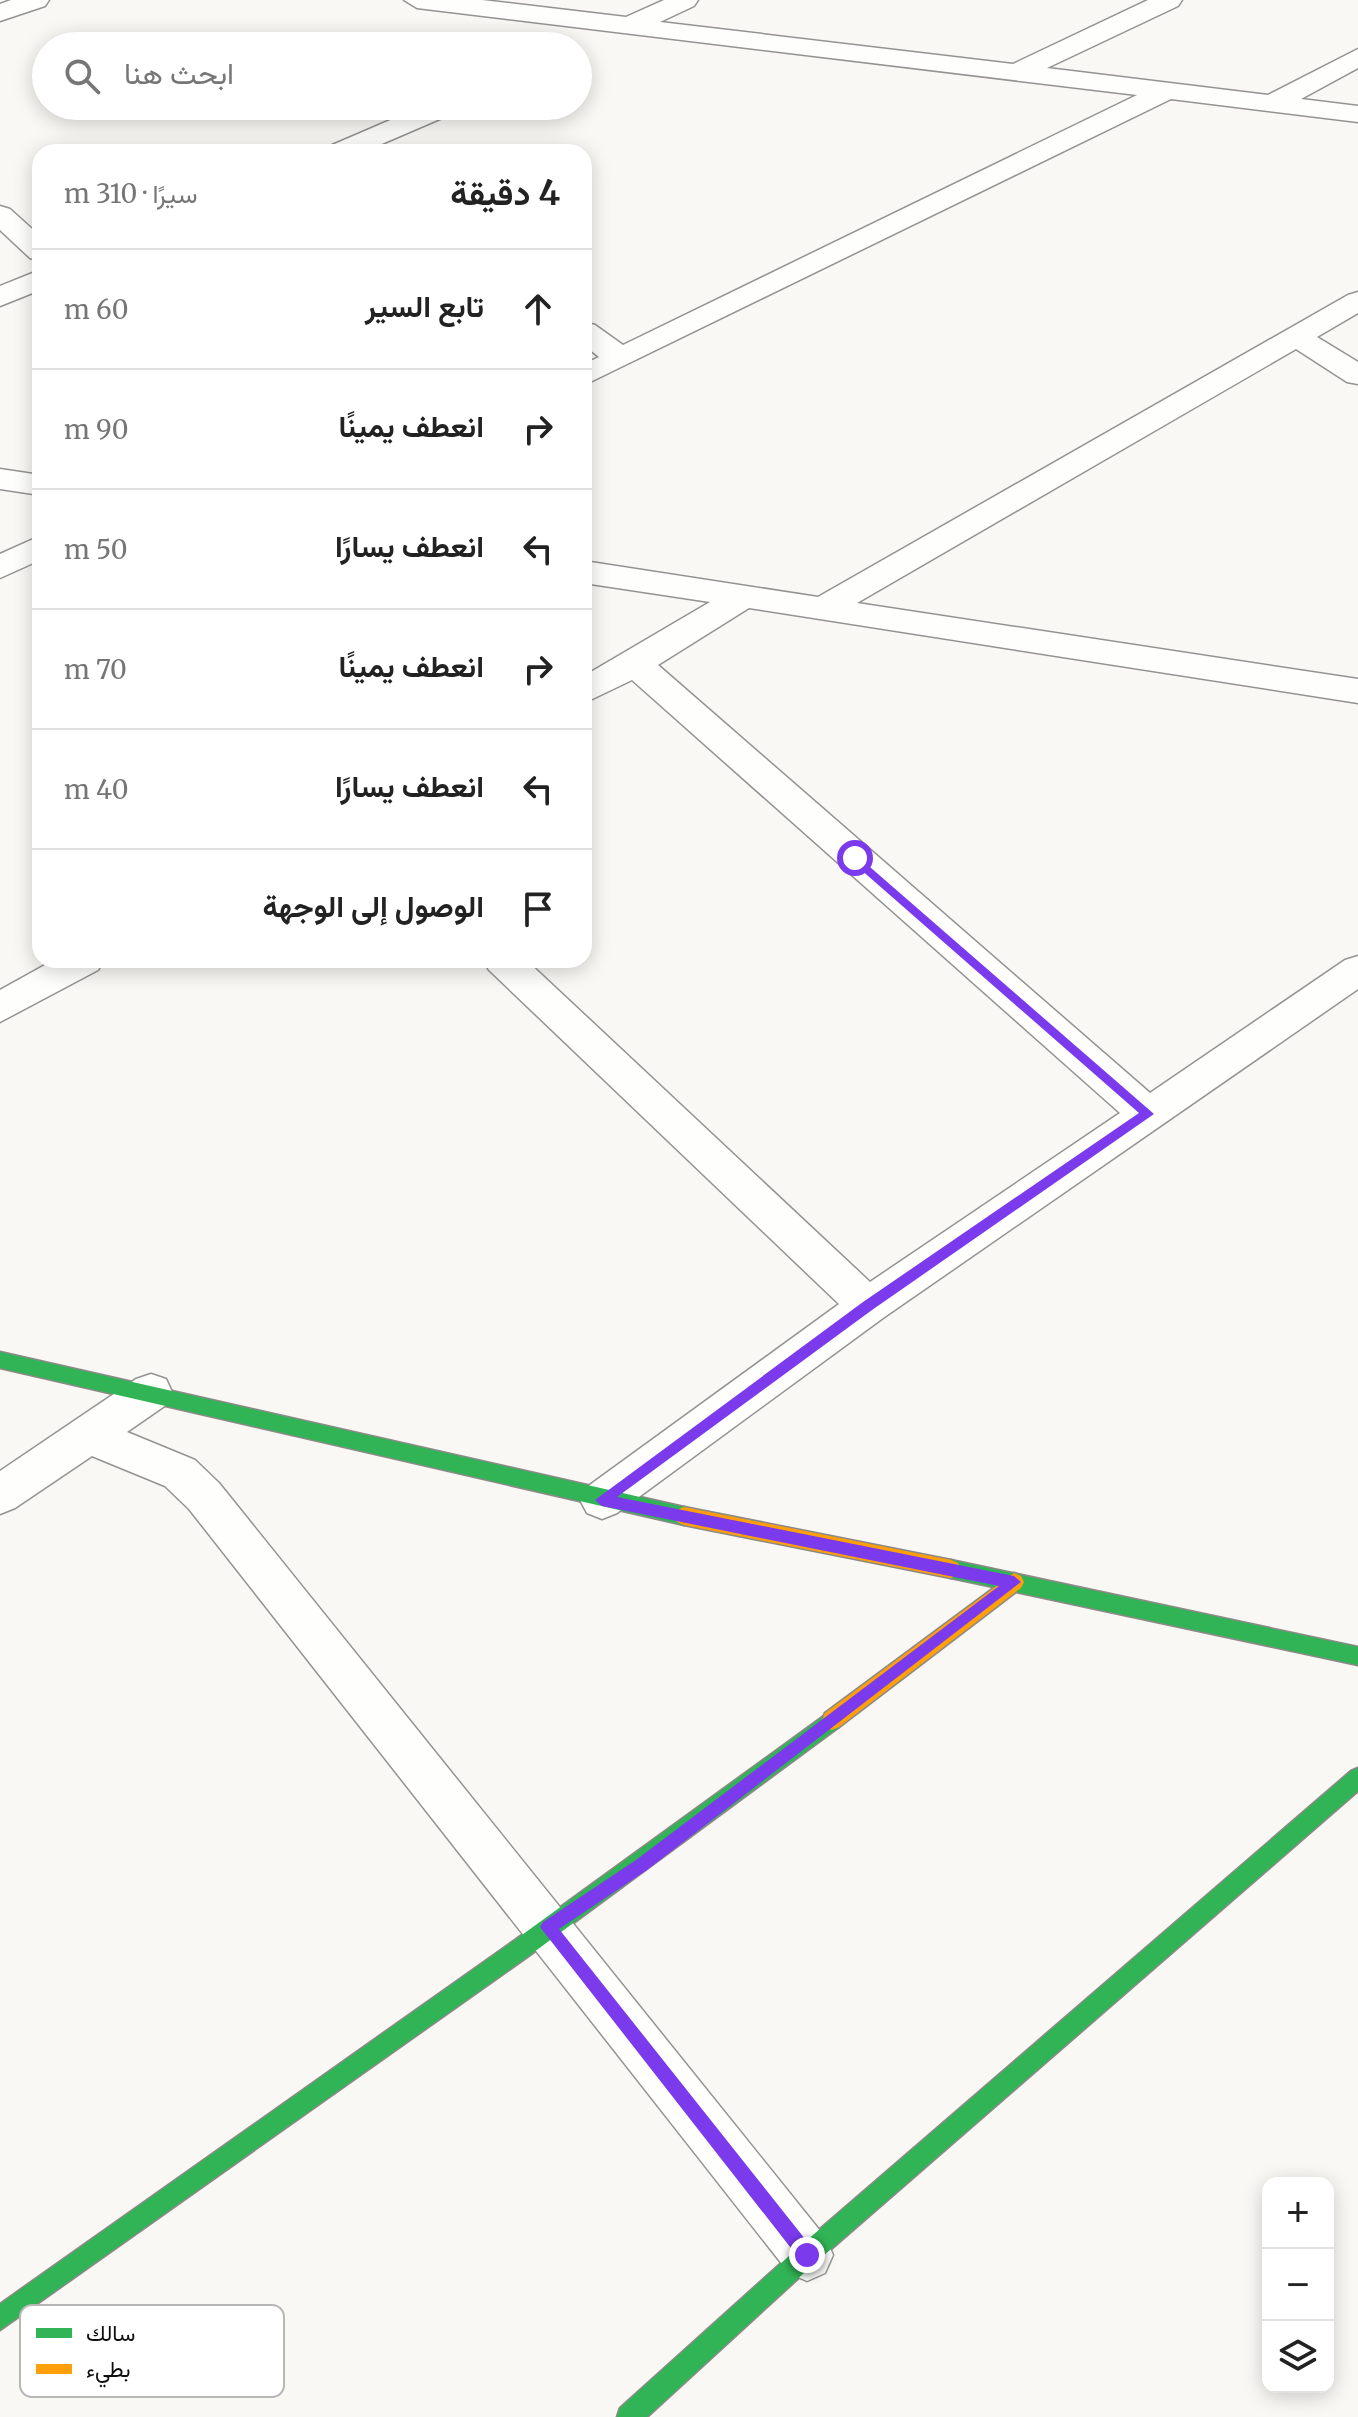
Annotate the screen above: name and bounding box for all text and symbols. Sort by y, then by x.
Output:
search box [32,32,592,120]
icon: search [60,54,104,98]
text: ابحث هنا [124,54,234,92]
text: 4 دقيقة [450,172,560,214]
text: سيرًا · 310 m [64,177,198,210]
text: تابع السير [365,287,484,325]
icon: ahead [516,287,560,331]
text: 60 m [64,293,128,326]
text: انعطف يمينًا [339,407,484,445]
icon: right [516,407,560,451]
text: 90 m [64,413,129,446]
text: انعطف يسارًا [335,527,484,565]
icon: left [516,527,560,571]
text: 50 m [64,533,128,566]
text: انعطف يمينًا [339,647,484,685]
icon: right [516,647,560,691]
text: 70 m [64,653,127,686]
text: انعطف يسارًا [335,767,484,805]
icon: left [516,767,560,811]
text: 40 m [64,773,128,806]
route start [837,840,873,876]
text: الوصول إلى الوجهة [262,887,484,925]
icon: arrive [516,887,560,931]
map controls [1262,2177,1334,2393]
button: + [1262,2177,1334,2249]
route end [789,2237,825,2273]
button: − [1262,2249,1334,2321]
legend [20,2305,284,2397]
text: سالك [86,2319,135,2347]
button: layers [1262,2321,1334,2393]
text: بطيء [86,2355,131,2388]

